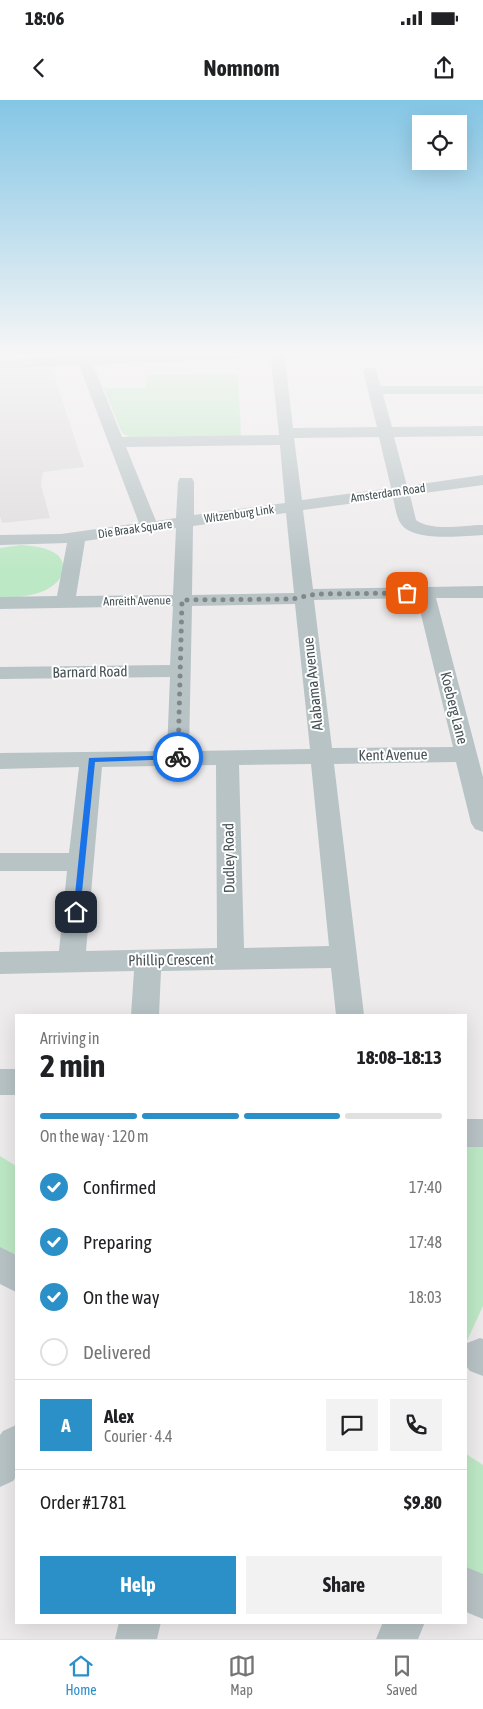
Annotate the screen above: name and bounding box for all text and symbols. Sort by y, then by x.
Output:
text: 18:06 [25,7,64,29]
icon: back [25,54,53,82]
icon: share [430,54,458,82]
text: Nomnom [203,55,280,81]
map controls [412,115,467,170]
button: locate [412,115,467,170]
street label: Amsterdam Road [350,481,426,505]
street label: Witzenburg Link [203,502,276,526]
street label: Die Braak Square [97,517,173,541]
pin [386,572,428,614]
icon: bag [393,579,421,607]
street label: Anreith Avenue [103,593,171,609]
street label: Alabama Avenue [299,636,326,732]
street label: Barnard Road [52,662,128,681]
street label: Koeberg Lane [437,670,472,746]
courier [153,732,203,782]
icon: bike [164,743,192,771]
street label: Kent Avenue [358,745,428,764]
street label: Dudley Road [219,823,238,893]
pin [55,891,97,933]
icon: home [62,898,90,926]
street label: Phillip Crescent [128,950,214,969]
text: Arriving in [40,1029,100,1047]
text: 18:08–18:13 [357,1046,442,1068]
text: 2 min [40,1047,105,1084]
text: On the way · 120 m [40,1127,149,1145]
icon: check [40,1173,68,1201]
text: Confirmed [83,1176,156,1198]
text: 17:40 [409,1178,442,1196]
icon: check [40,1228,68,1256]
text: Preparing [83,1231,152,1253]
text: 17:48 [409,1233,442,1251]
icon: check [40,1283,68,1311]
text: On the way [83,1286,160,1308]
text: 18:03 [409,1288,442,1306]
text: Delivered [83,1341,151,1363]
button: chat [326,1399,378,1451]
button: phone [390,1399,442,1451]
text: Alex [104,1405,134,1427]
text: A [61,1414,71,1436]
text: Courier · 4.4 [104,1427,173,1445]
text: Order #1781 [40,1491,127,1513]
text: $9.80 [404,1491,442,1513]
button: Help [40,1556,236,1614]
button: Share [246,1556,442,1614]
tab: Home [65,1652,97,1698]
tab: Map [228,1652,256,1698]
tab: Saved [387,1652,417,1698]

